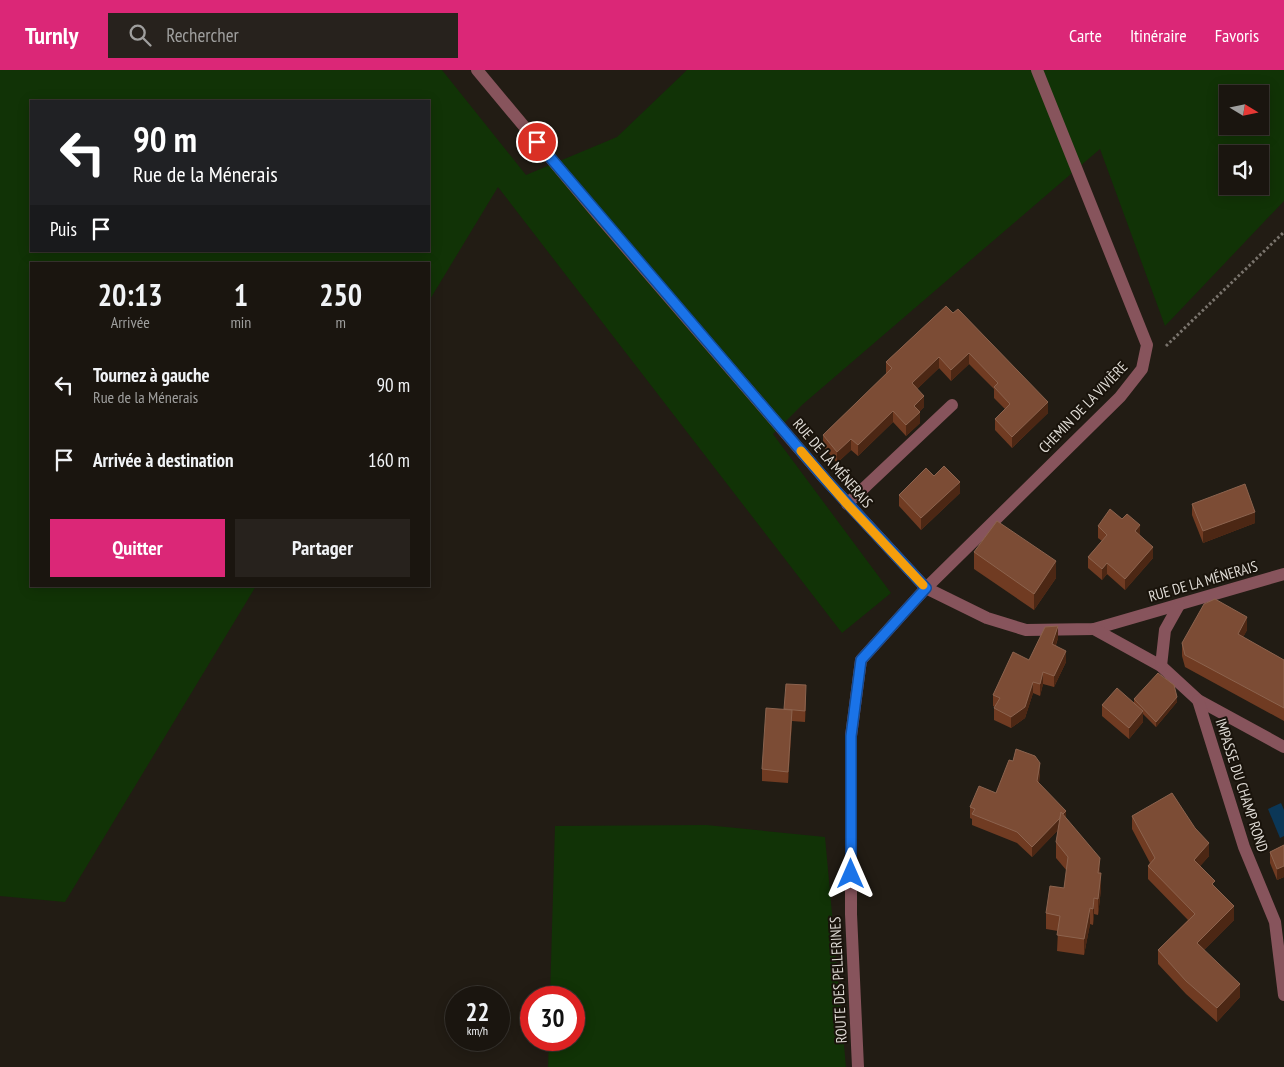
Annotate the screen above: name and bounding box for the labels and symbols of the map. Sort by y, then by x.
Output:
north arrow [1219,85,1269,135]
pin [516,121,558,163]
street label: CHEMIN DE LA VIVIÈRE [1035,357,1131,457]
street label: RUE DE LA MÉNERAIS [789,414,877,512]
street label: RUE DE LA MÉNERAIS [1146,556,1260,606]
street label: IMPASSE DU CHAMP ROND [1211,716,1273,854]
position arrow [824,847,876,899]
street label: ROUTE DES PELLERINES [825,916,851,1044]
speed limit sign: 30 [520,986,585,1051]

